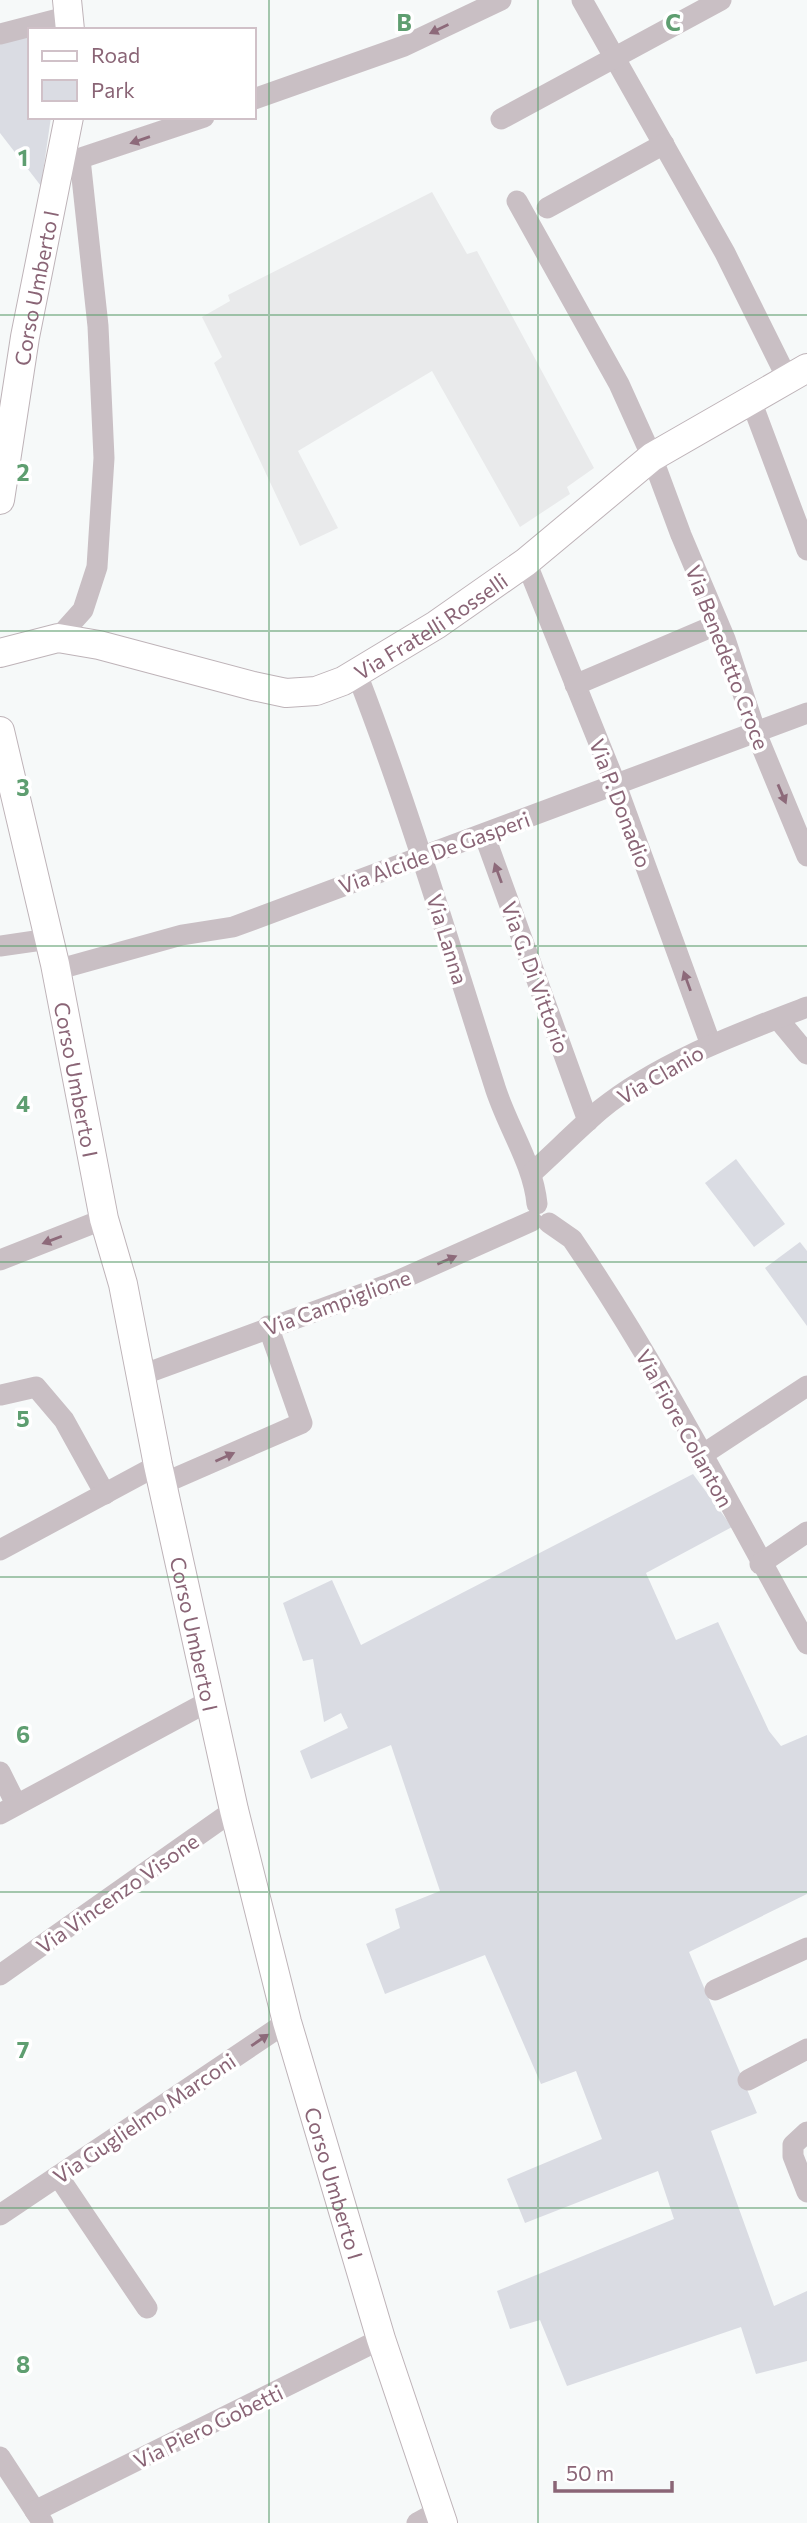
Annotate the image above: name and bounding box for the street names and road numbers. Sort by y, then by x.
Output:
street label: Corso Umberto I [8,208,63,367]
street label: Via Benedetto Croce [681,561,775,753]
street label: Via Fratelli Rosselli [349,567,512,684]
street label: Via P. Donadio [585,735,657,871]
street label: Via Alcide De Gasperi [335,806,533,898]
street label: Via Lanna [422,891,474,987]
street label: Via G. Di Vittorio [497,898,575,1056]
street label: Corso Umberto I [50,1000,104,1159]
street label: Via Clanio [612,1039,708,1109]
street label: Via Campiglione [260,1264,414,1340]
street label: Via Fiore Colanton [631,1345,739,1511]
street label: Corso Umberto I [166,1554,224,1713]
street label: Via Vincenzo Visone [31,1828,203,1958]
street label: Via Guglielmo Marconi [48,2048,240,2188]
street label: Corso Umberto I [300,2104,369,2262]
street label: Via Piero Gobetti [129,2379,287,2473]

